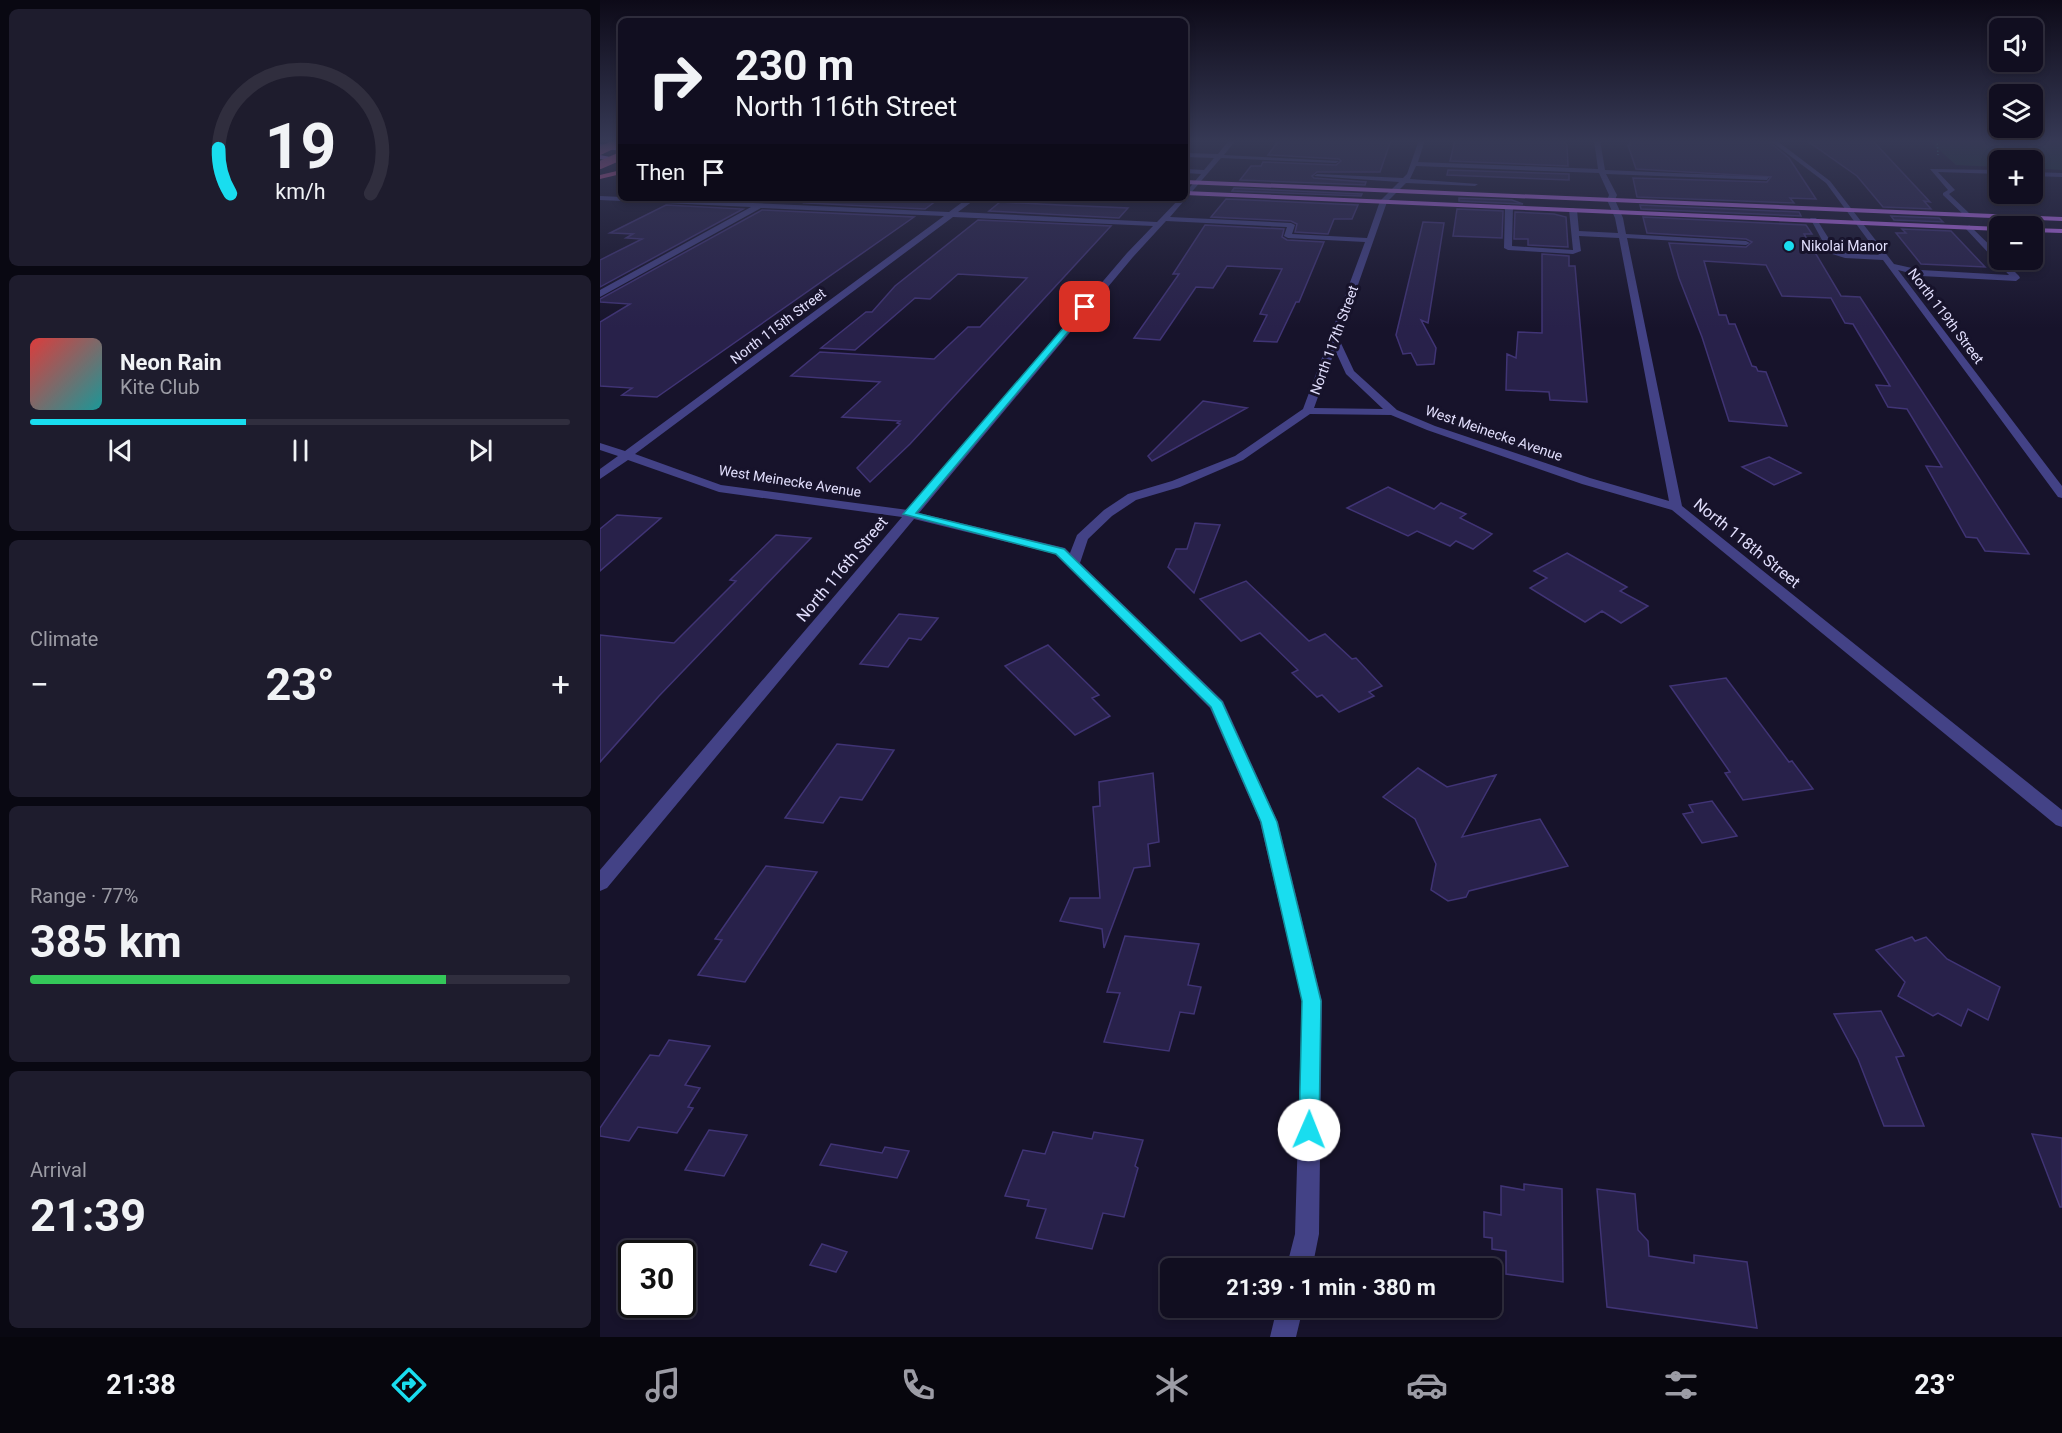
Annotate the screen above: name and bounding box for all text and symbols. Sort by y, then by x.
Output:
map controls [1989,18,2043,270]
button: sound [1989,18,2043,72]
text: 230 m [735,41,854,90]
icon: right [636,42,714,120]
button: layers [1989,84,2043,138]
text: North 116th Street [735,91,957,123]
text: 19 [264,110,336,183]
button: + [1989,150,2043,204]
icon: arrive [697,156,730,189]
text: Then [636,160,685,185]
text: km/h [275,180,325,205]
button: − [1989,216,2043,270]
place label: Nikolai Manor [1801,238,1888,254]
marker: Nikolai Manor [1782,239,1796,253]
street label: North 119th Street [1905,265,1987,367]
pin [1059,281,1110,332]
street label: North 117th Street [1307,283,1361,397]
street label: North 115th Street [727,285,829,367]
icon: arrive [1068,290,1101,323]
text: Neon Rain [120,350,222,375]
text: Kite Club [120,375,200,399]
street label: West Meinecke Avenue [1423,402,1565,464]
icon: previous [104,434,137,467]
icon: pause [284,434,317,467]
icon: next [464,434,497,467]
street label: West Meinecke Avenue [718,462,862,500]
street label: North 118th Street [1690,494,1804,592]
street label: North 116th Street [792,512,892,626]
text: Climate [30,627,98,651]
text: 23° [265,658,335,711]
text: − [30,665,49,704]
text: + [551,665,570,704]
text: Range · 77% [30,884,138,908]
text: 385 km [30,915,182,968]
position arrow [1277,1098,1341,1162]
text: Arrival [30,1158,87,1182]
text: 21:39 [30,1189,146,1242]
speed limit sign: 30 [618,1240,696,1318]
text: 21:39 · 1 min · 380 m [1226,1275,1436,1300]
icon: directions [388,1364,430,1406]
icon: music [642,1364,684,1406]
icon: phone [897,1364,939,1406]
icon: climate [1151,1364,1193,1406]
icon: car [1406,1364,1448,1406]
icon: filters [1660,1364,1702,1406]
text: 21:38 [106,1369,176,1401]
text: 23° [1914,1369,1956,1401]

